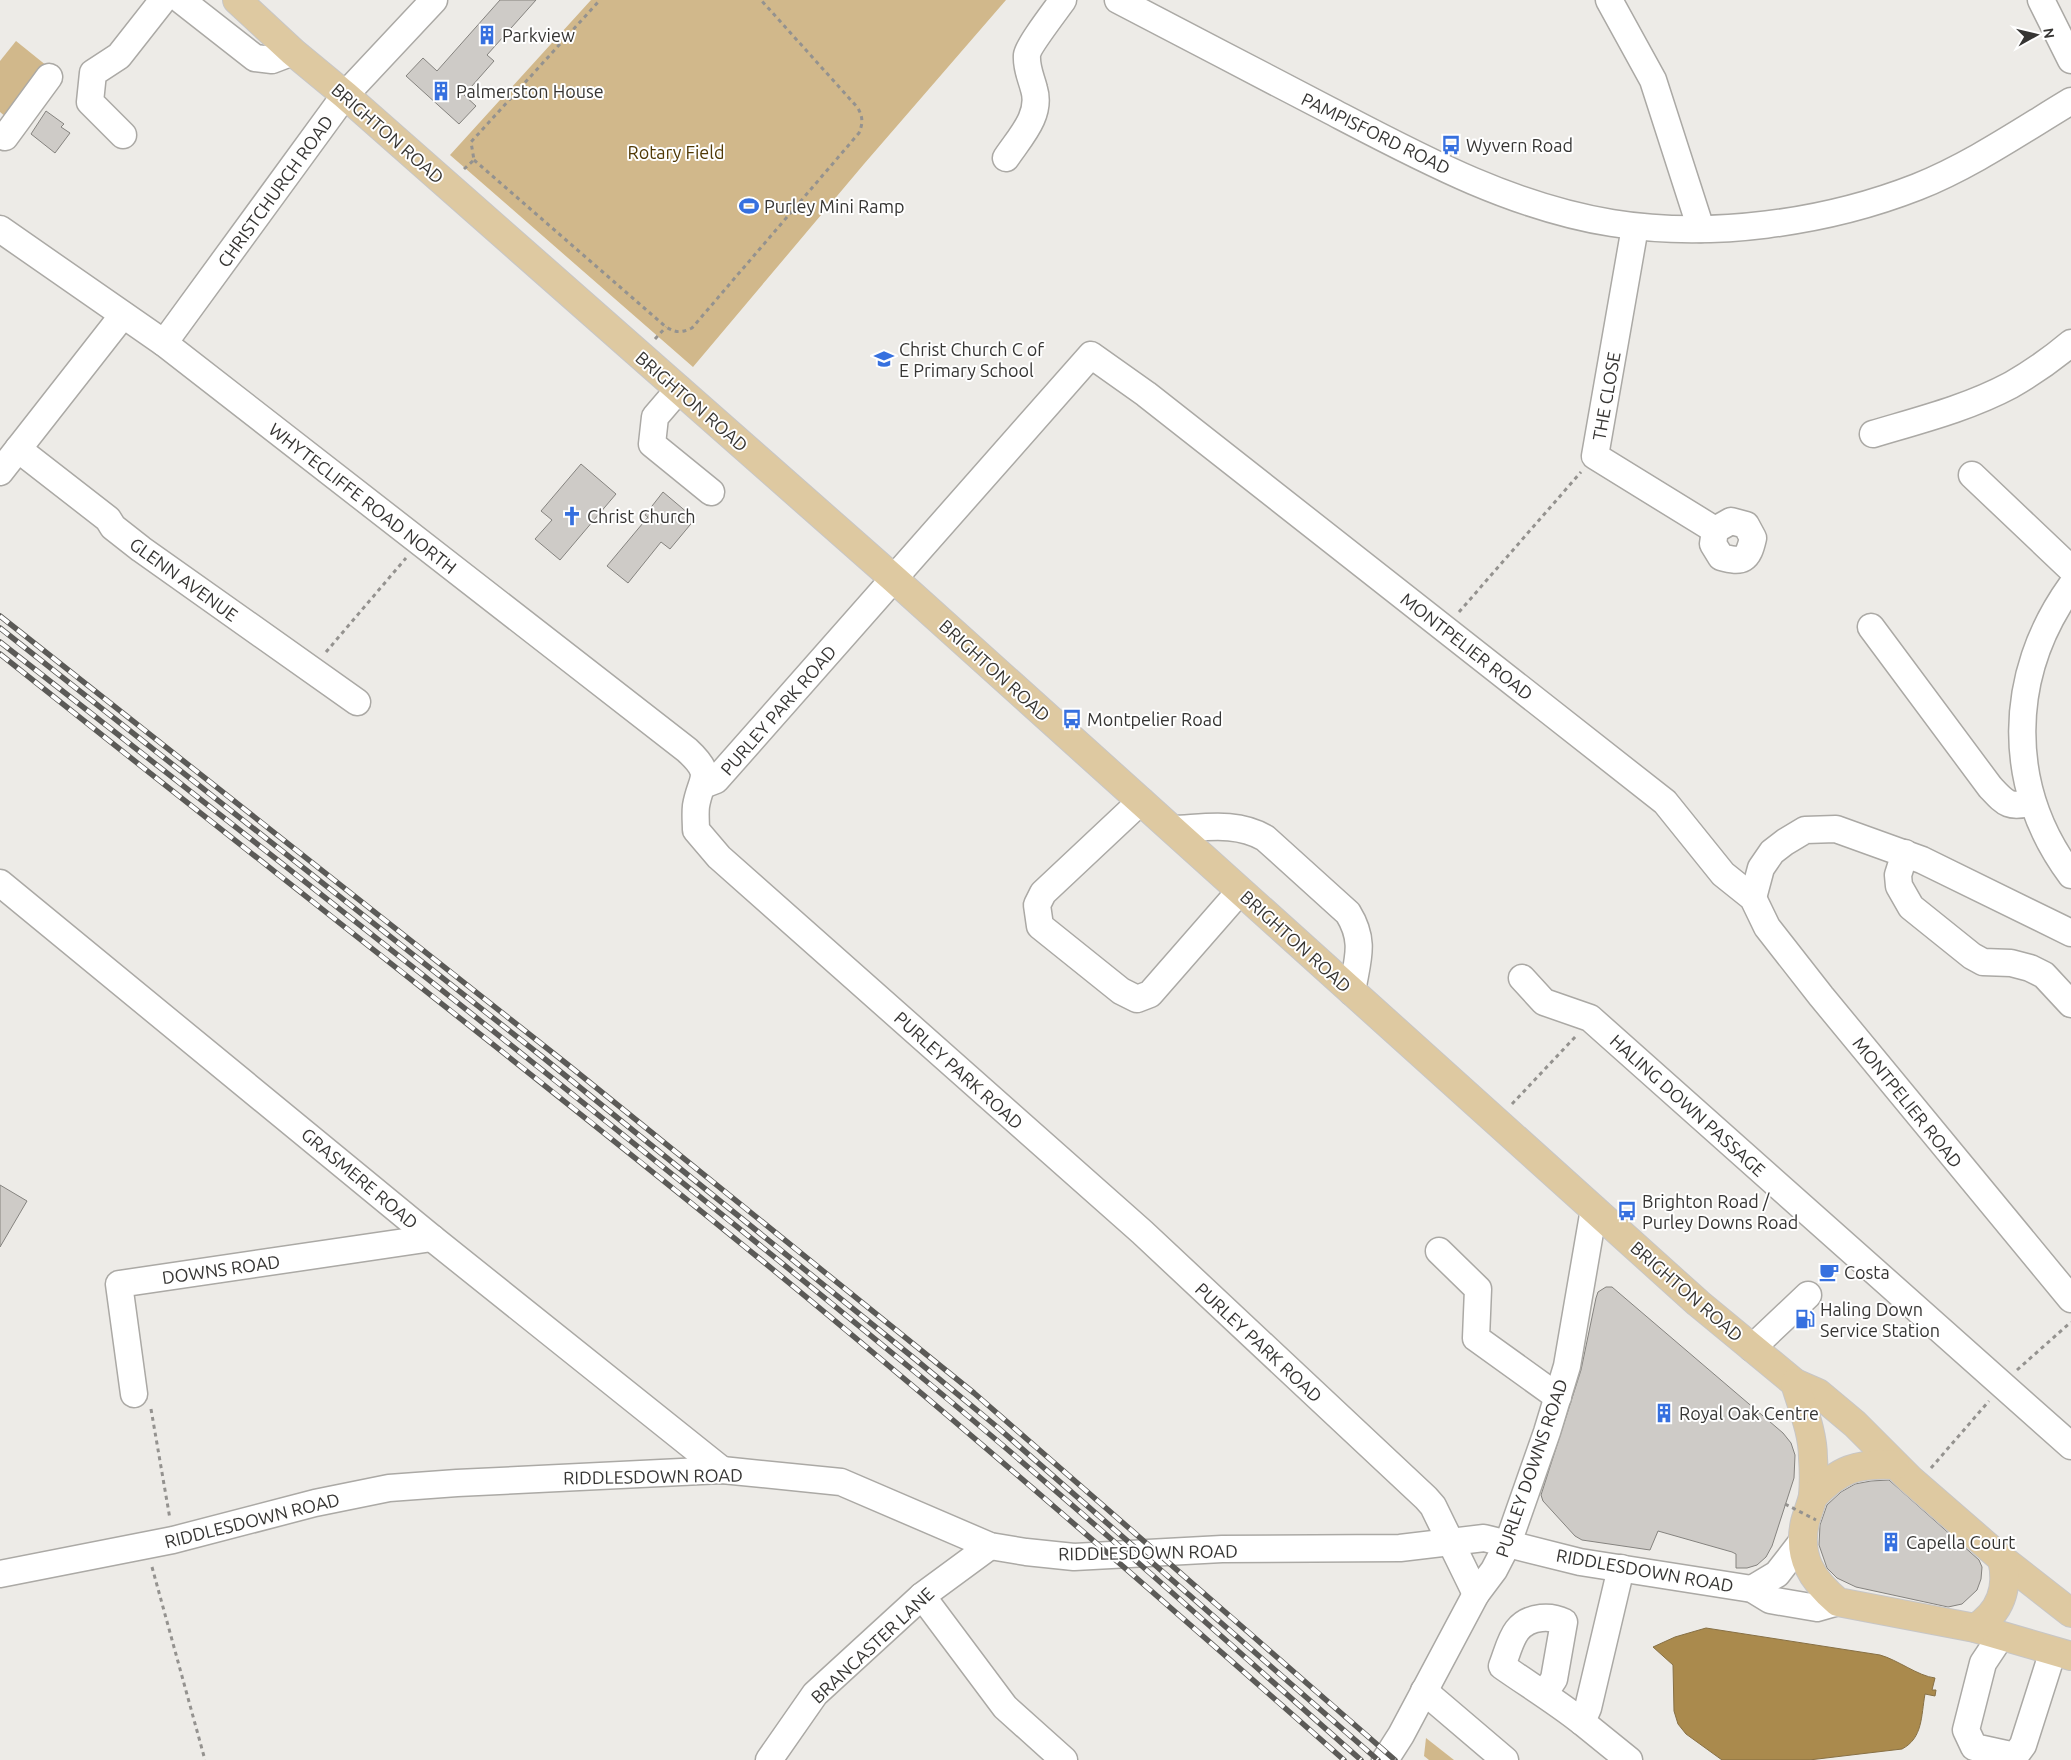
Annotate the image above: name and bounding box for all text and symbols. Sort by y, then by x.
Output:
north arrow [2011,10,2061,60]
building icon: Parkview [476,24,498,46]
place label: Parkview [502,25,575,45]
text: N [2040,27,2058,39]
street label: BRIGHTON ROAD [328,79,448,187]
building icon: Palmerston House [430,80,452,102]
place label: Palmerston House [456,81,604,101]
street label: PAMPISFORD ROAD [1298,88,1454,178]
street label: CHRISTCHURCH ROAD [213,111,337,271]
bus stop icon: Wyvern Road [1440,134,1462,156]
place label: Wyvern Road [1466,135,1573,155]
park label: Rotary Field [627,142,725,162]
sports icon: Purley Mini Ramp [738,195,760,217]
place label: Purley Mini Ramp [764,196,905,216]
place label: Christ Church C of E Primary School [899,339,1044,380]
street label: BRIGHTON ROAD [632,347,752,455]
school or university icon: Christ Church C of E Primary School [873,348,895,370]
street label: THE CLOSE [1588,350,1624,442]
street label: WHYTECLIFFE ROAD NORTH [265,419,461,577]
church icon: Christ Church [561,505,583,527]
place label: Christ Church [587,506,696,526]
street label: GLENN AVENUE [126,533,242,625]
street label: MONTPELIER ROAD [1397,588,1537,704]
street label: BRIGHTON ROAD [936,615,1054,725]
street label: PURLEY PARK ROAD [716,641,840,779]
bus stop icon: Montpelier Road [1061,708,1083,730]
place label: Montpelier Road [1087,709,1222,729]
street label: BRIGHTON ROAD [1237,886,1355,996]
street label: PURLEY PARK ROAD [891,1007,1027,1133]
street label: HALING DOWN PASSAGE [1606,1030,1770,1180]
street label: MONTPELIER ROAD [1849,1033,1967,1171]
street label: GRASMERE ROAD [298,1124,422,1232]
place label: Brighton Road / Purley Downs Road [1642,1191,1798,1232]
bus stop icon: Brighton Road / Purley Downs Road [1616,1200,1638,1222]
street label: BRIGHTON ROAD [1627,1237,1747,1345]
street label: DOWNS ROAD [161,1251,281,1287]
cafe icon: Costa [1818,1261,1840,1283]
place label: Costa [1844,1262,1890,1282]
street label: PURLEY PARK ROAD [1192,1278,1326,1406]
place label: Haling Down Service Station [1820,1299,1940,1340]
fuel station icon: Haling Down Service Station [1794,1308,1816,1330]
street label: PURLEY DOWNS ROAD [1491,1376,1571,1560]
building icon: Royal Oak Centre [1653,1402,1675,1424]
place label: Royal Oak Centre [1679,1403,1819,1423]
street label: RIDDLESDOWN ROAD [563,1464,743,1488]
street label: RIDDLESDOWN ROAD [162,1489,342,1551]
building icon: Capella Court [1880,1531,1902,1553]
place label: Capella Court [1906,1532,2015,1552]
street label: RIDDLESDOWN ROAD [1058,1540,1238,1564]
street label: RIDDLESDOWN ROAD [1555,1545,1735,1595]
street label: BRANCASTER LANE [807,1583,937,1707]

